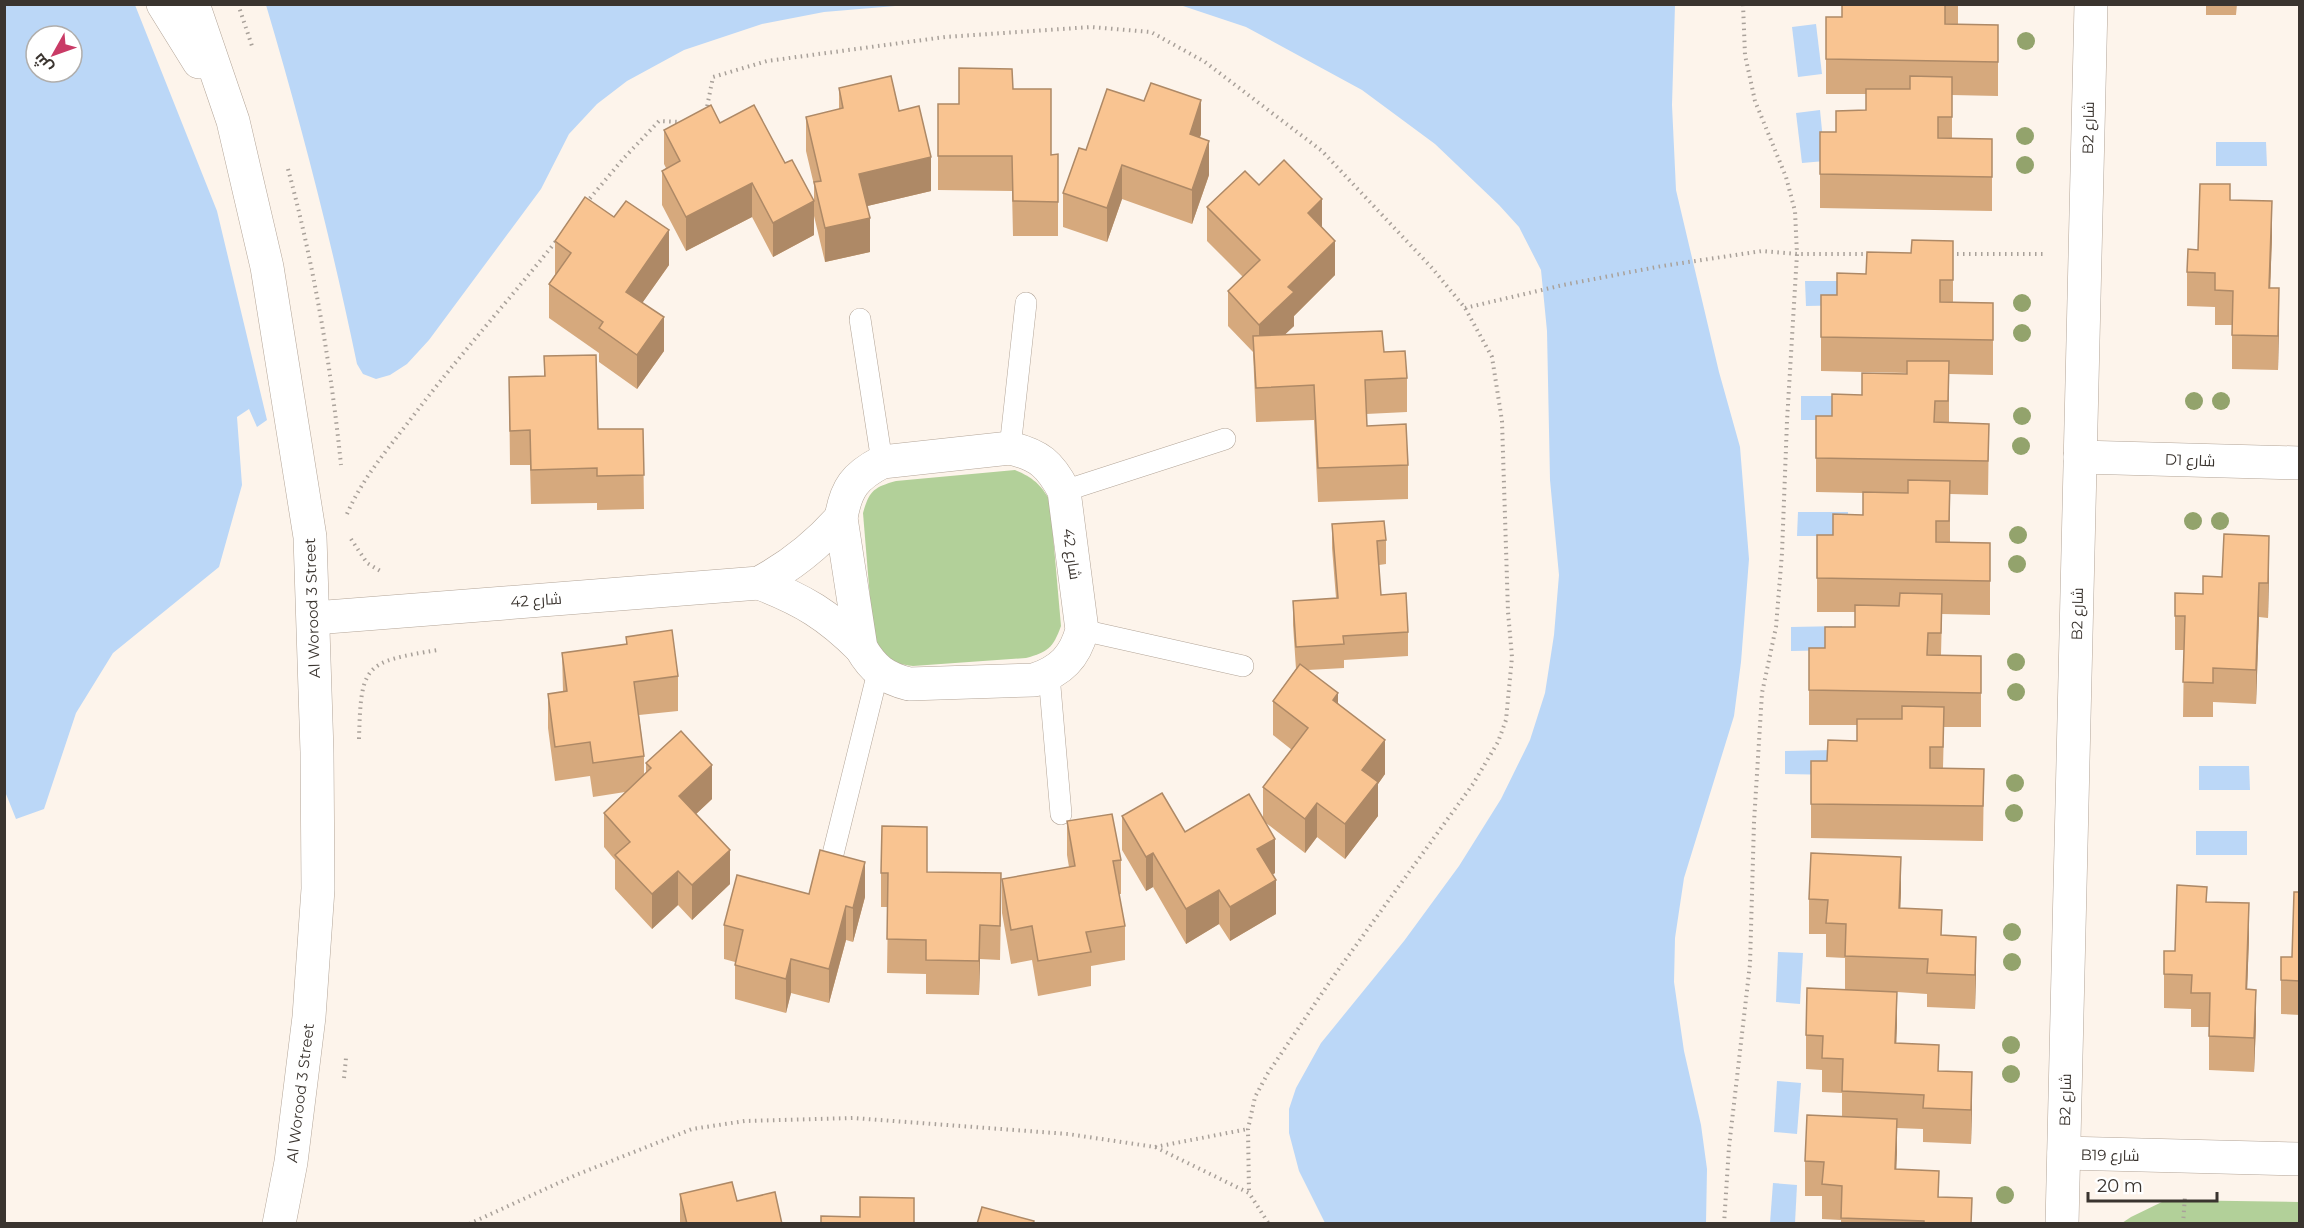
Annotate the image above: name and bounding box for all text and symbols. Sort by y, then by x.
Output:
north arrow [24,24,84,84]
text: ش [29,49,57,77]
street label: B2 شارع [2078,101,2100,155]
street label: D1 شارع [2164,450,2216,472]
street label: شارع 42 [1057,527,1085,581]
street label: Al Worood 3 Street [300,537,324,679]
street label: B2 شارع [2067,587,2089,641]
street label: شارع 42 [510,589,562,613]
street label: Al Worood 3 Street [282,1022,318,1164]
street label: B2 شارع [2055,1073,2077,1127]
street label: B19 شارع [2080,1145,2140,1167]
scale bar [2088,1165,2217,1203]
text: 20 m [2097,1175,2143,1197]

